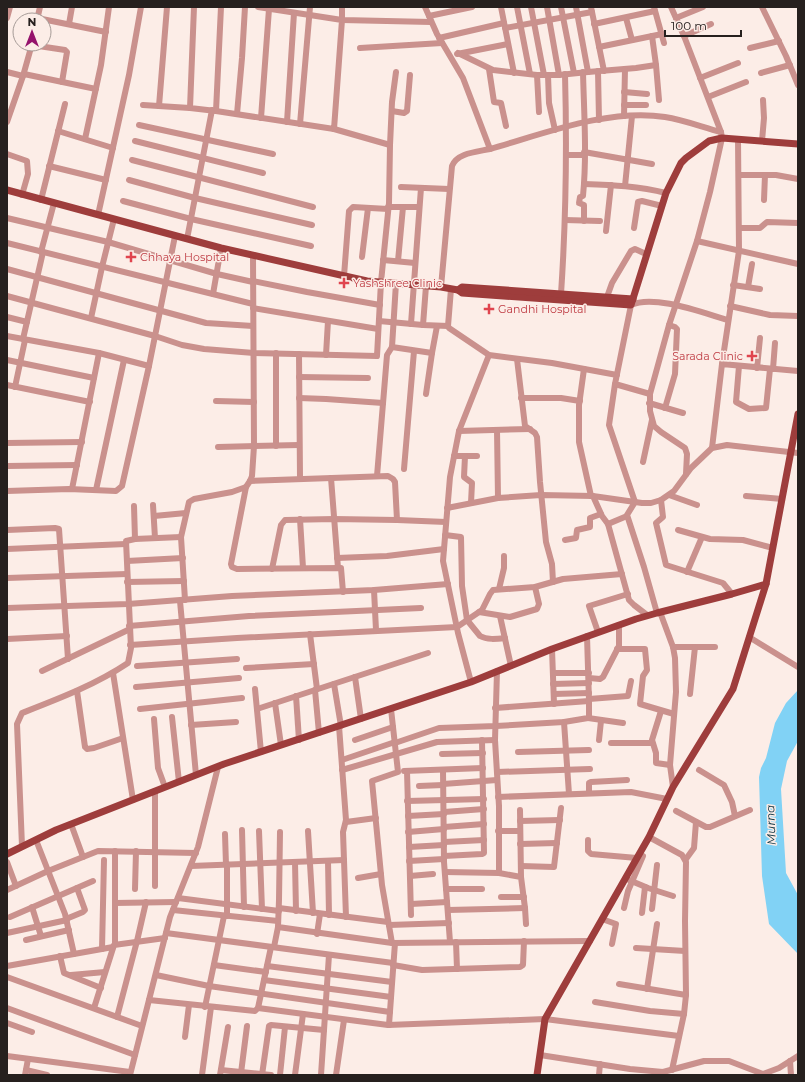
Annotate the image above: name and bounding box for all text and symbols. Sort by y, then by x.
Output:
north arrow [12,12,52,52]
scale bar [665,12,741,38]
text: N [28,15,36,29]
text: 100 m [671,18,707,33]
place label: Chhaya Hospital [140,250,229,264]
marker: Chhaya Hospital [125,251,137,263]
place label: Yashshree Clinic [353,276,442,290]
marker: Yashshree Clinic [338,277,350,289]
place label: Gandhi Hospital [498,302,586,316]
marker: Gandhi Hospital [483,303,495,315]
place label: Sarada Clinic [672,349,743,363]
marker: Sarada Clinic [746,350,758,362]
water label: Murna [762,805,779,846]

